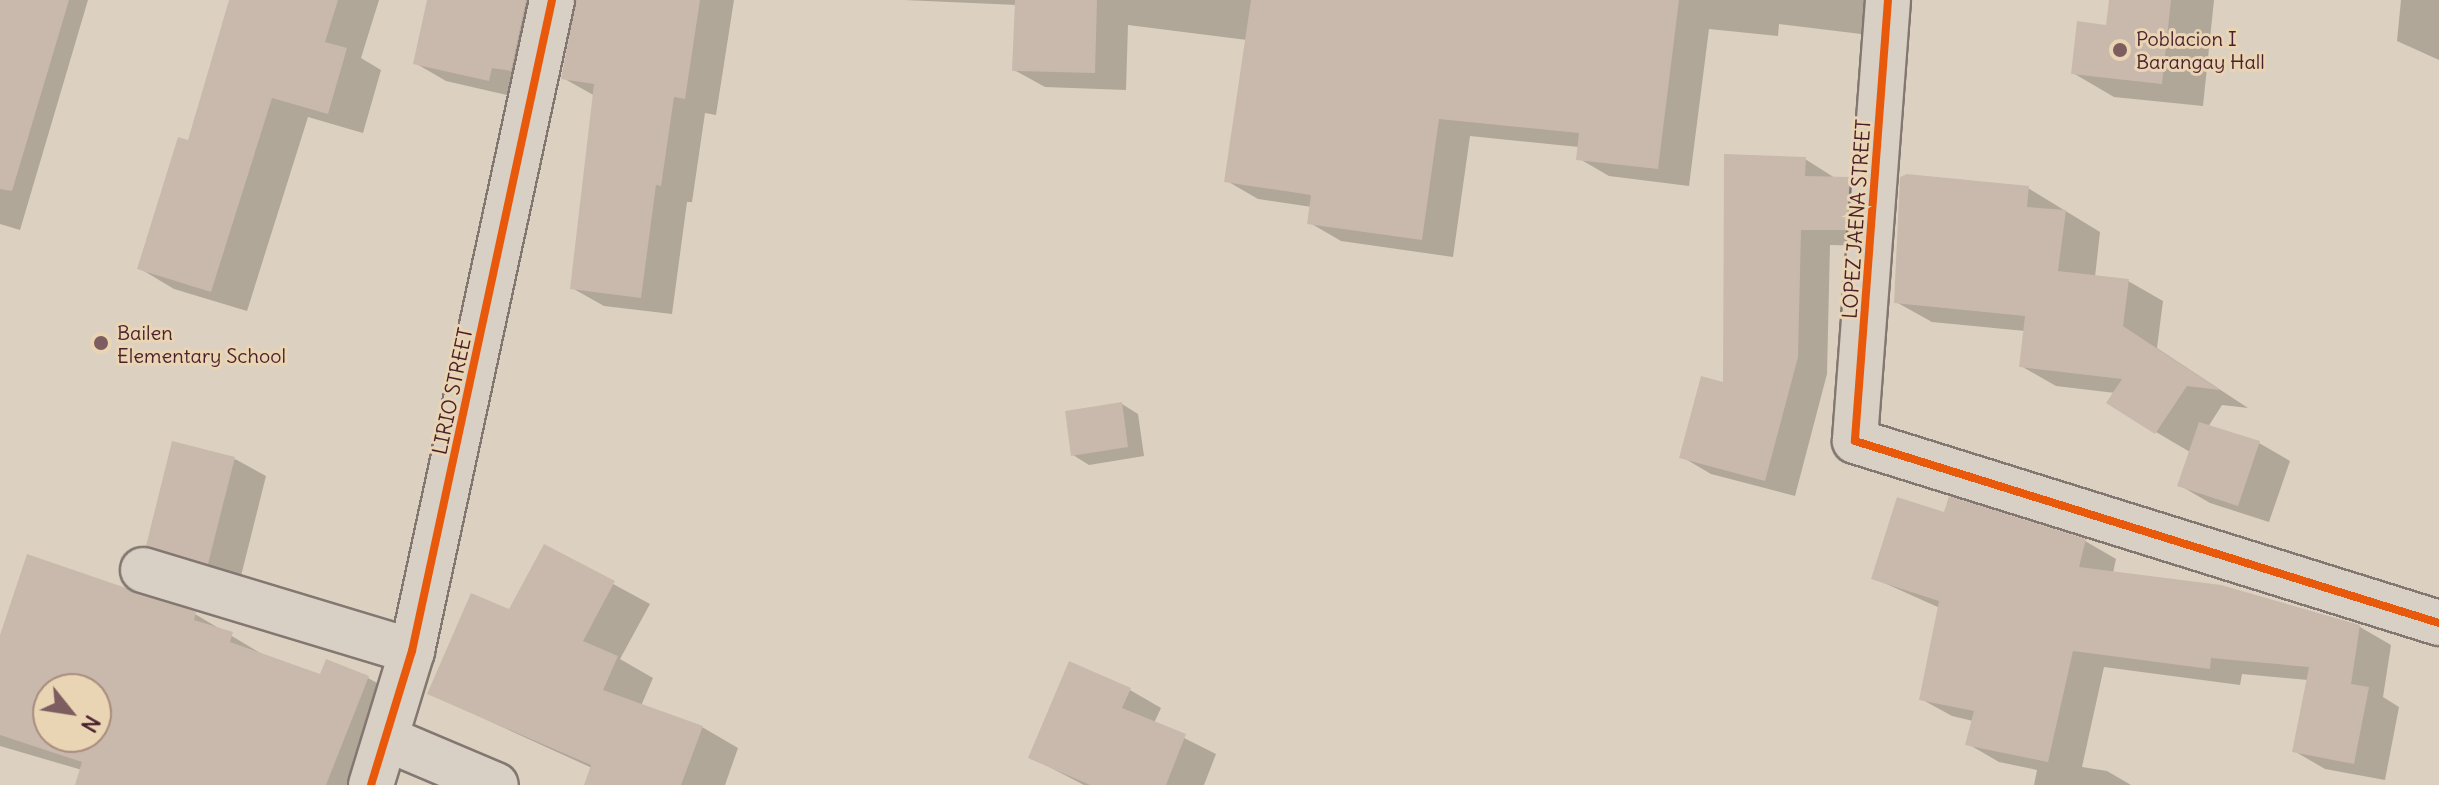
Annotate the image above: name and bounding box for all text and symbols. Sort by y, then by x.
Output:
place label: Poblacion I Barangay Hall [2136,26,2265,73]
marker: Poblacion I Barangay Hall [2111,41,2129,59]
street label: LOPEZ JAENA STREET [1837,118,1875,320]
place label: Bailen Elementary School [117,320,286,367]
street label: LIRIO STREET [427,325,477,457]
marker: Bailen Elementary School [92,334,110,352]
north arrow [32,673,112,753]
text: N [75,710,107,738]

